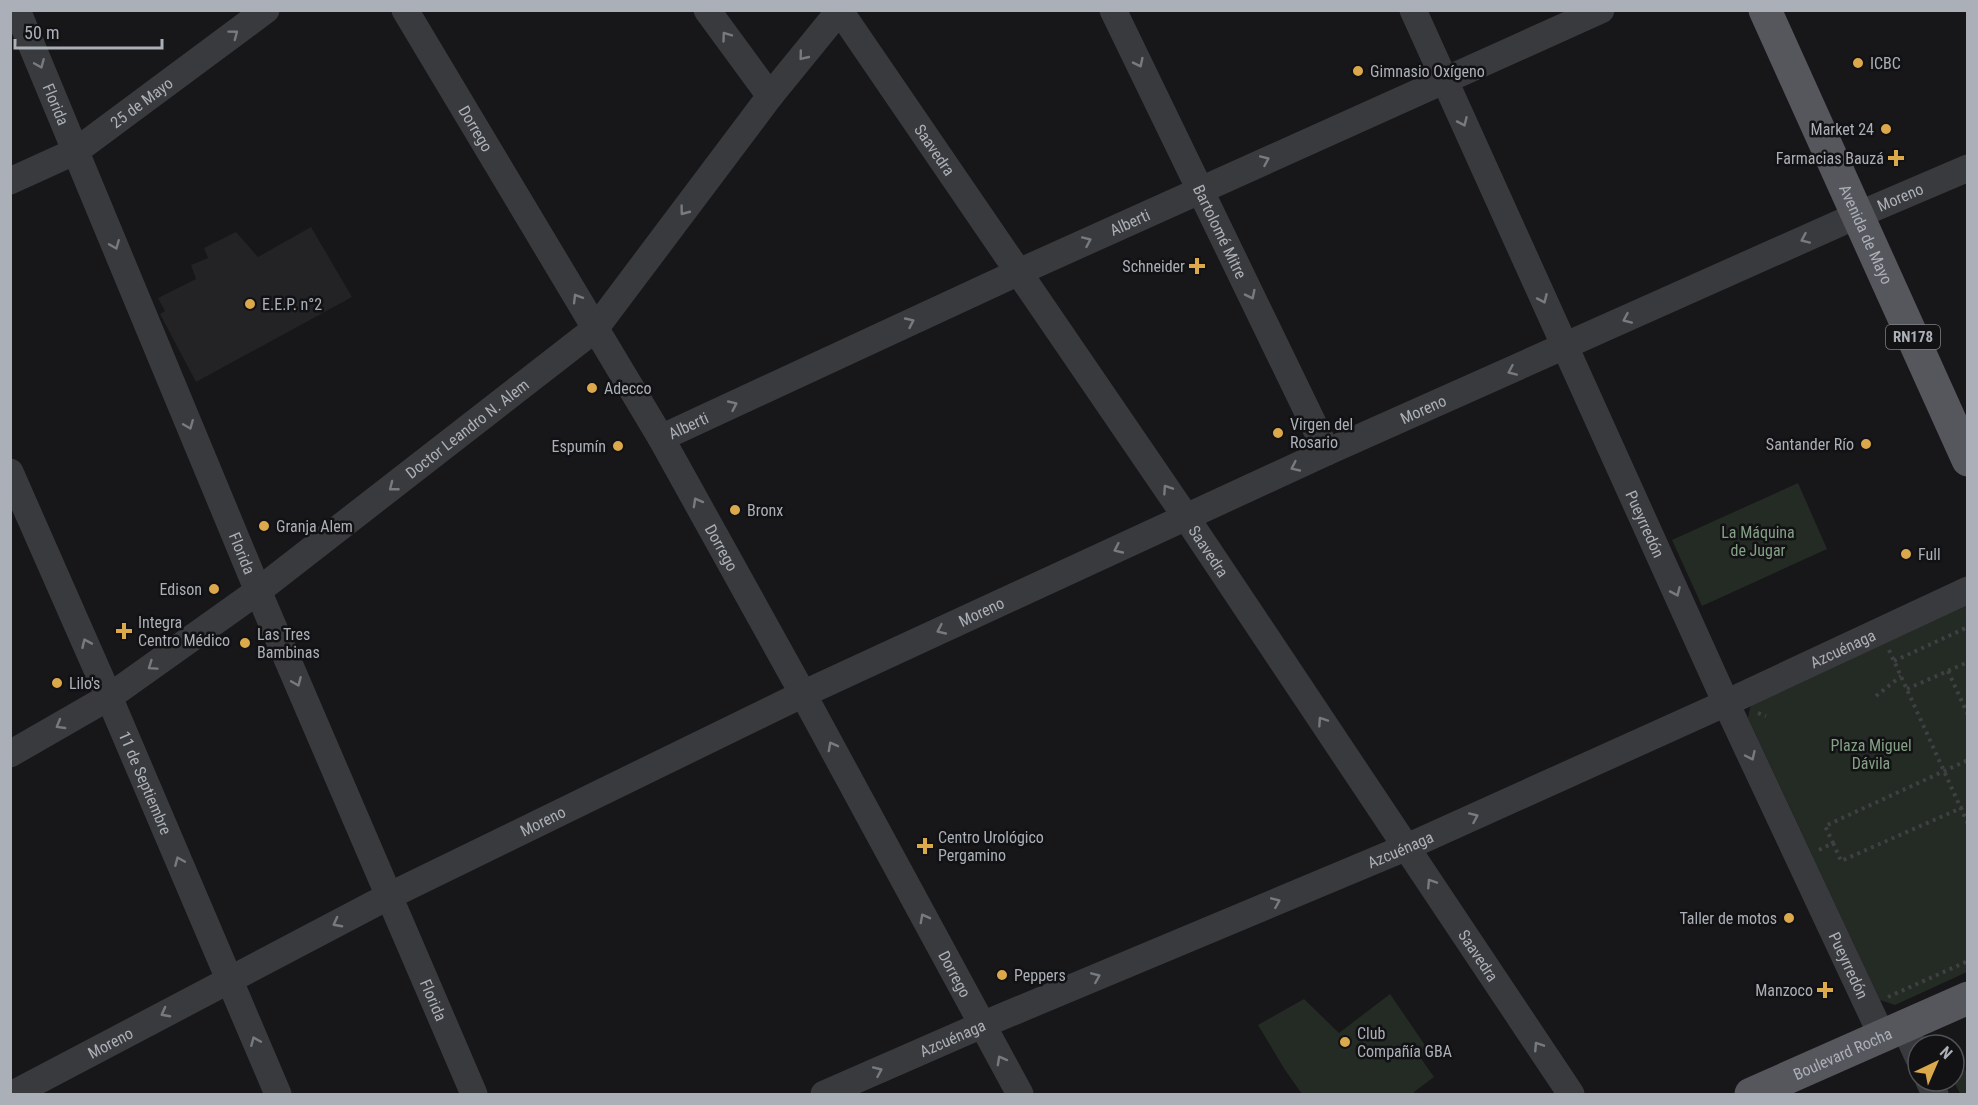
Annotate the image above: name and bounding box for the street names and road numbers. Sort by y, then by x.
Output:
street label: 25 de Mayo [107,74,177,132]
street label: Florida [38,81,73,128]
street label: Dorrego [454,102,496,155]
street label: Saavedra [910,121,959,179]
street label: Moreno [1874,179,1926,216]
street label: Bartolomé Mitre [1189,182,1251,282]
street label: Avenida de Mayo [1835,182,1896,287]
street label: Alberti [1107,205,1153,240]
road number: RN178 [1886,325,1940,349]
street label: Doctor Leandro N. Alem [402,375,533,483]
street label: Moreno [1397,391,1449,428]
street label: Alberti [665,408,711,443]
street label: Pueyrredón [1621,488,1668,561]
street label: Dorrego [701,521,742,574]
street label: Saavedra [1184,522,1232,581]
street label: Florida [225,530,259,577]
street label: Moreno [956,593,1007,631]
street label: Azcuénaga [1807,626,1879,672]
street label: 11 de Septiembre [115,728,175,837]
street label: Moreno [517,802,569,841]
street label: Azcuénaga [1365,827,1436,872]
street label: Saavedra [1454,926,1502,985]
street label: Pueyrredón [1825,929,1872,1002]
street label: Dorrego [934,948,975,1001]
street label: Florida [416,976,450,1024]
street label: Azcuénaga [917,1016,988,1061]
street label: Moreno [85,1024,136,1063]
street label: Boulevard Rocha [1790,1024,1895,1084]

